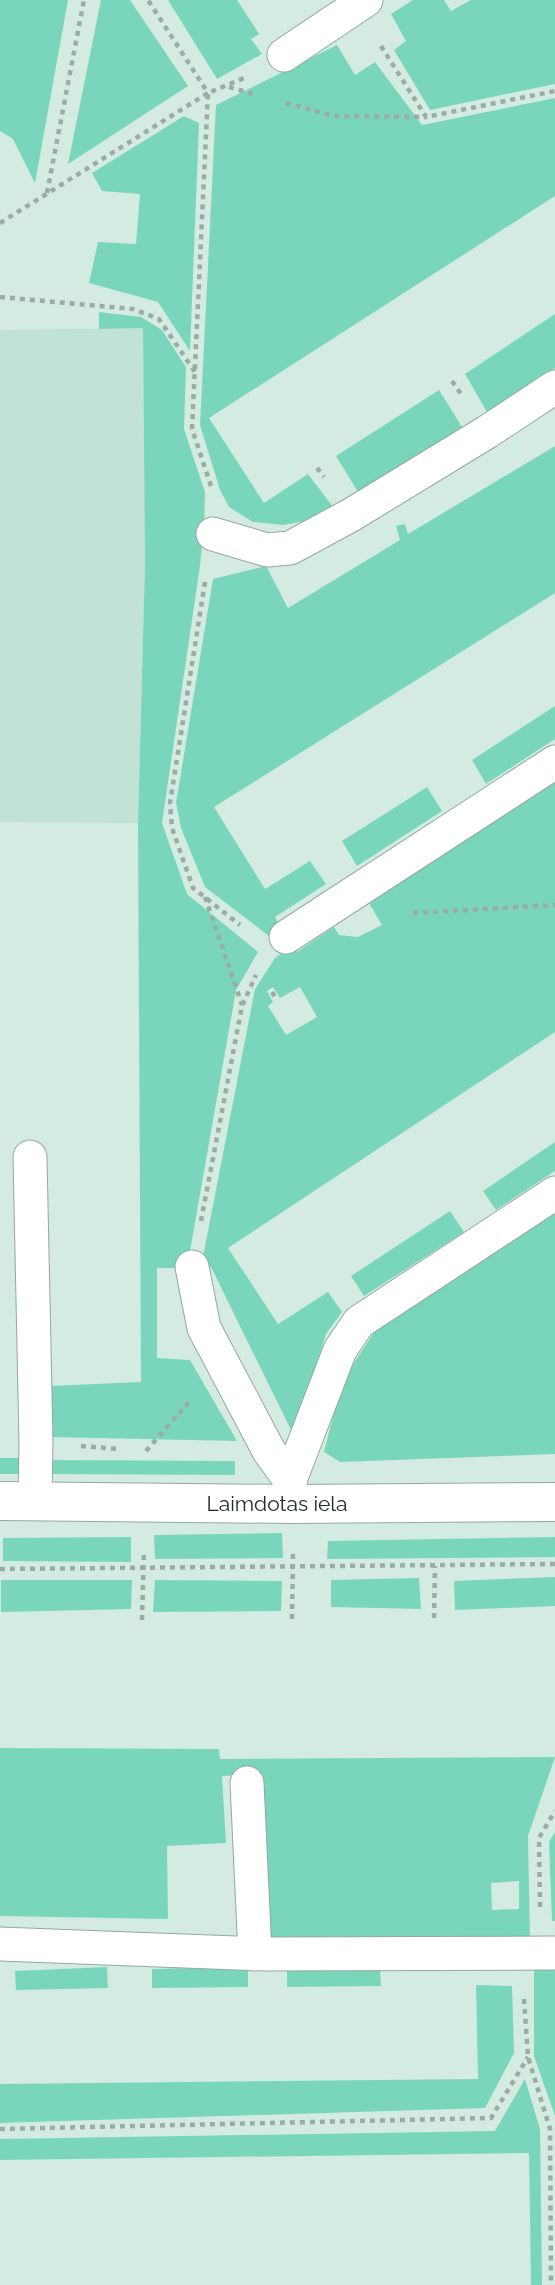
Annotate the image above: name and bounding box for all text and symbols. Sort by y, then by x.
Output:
street label: Laimdotas iela [207,1491,348,1516]

